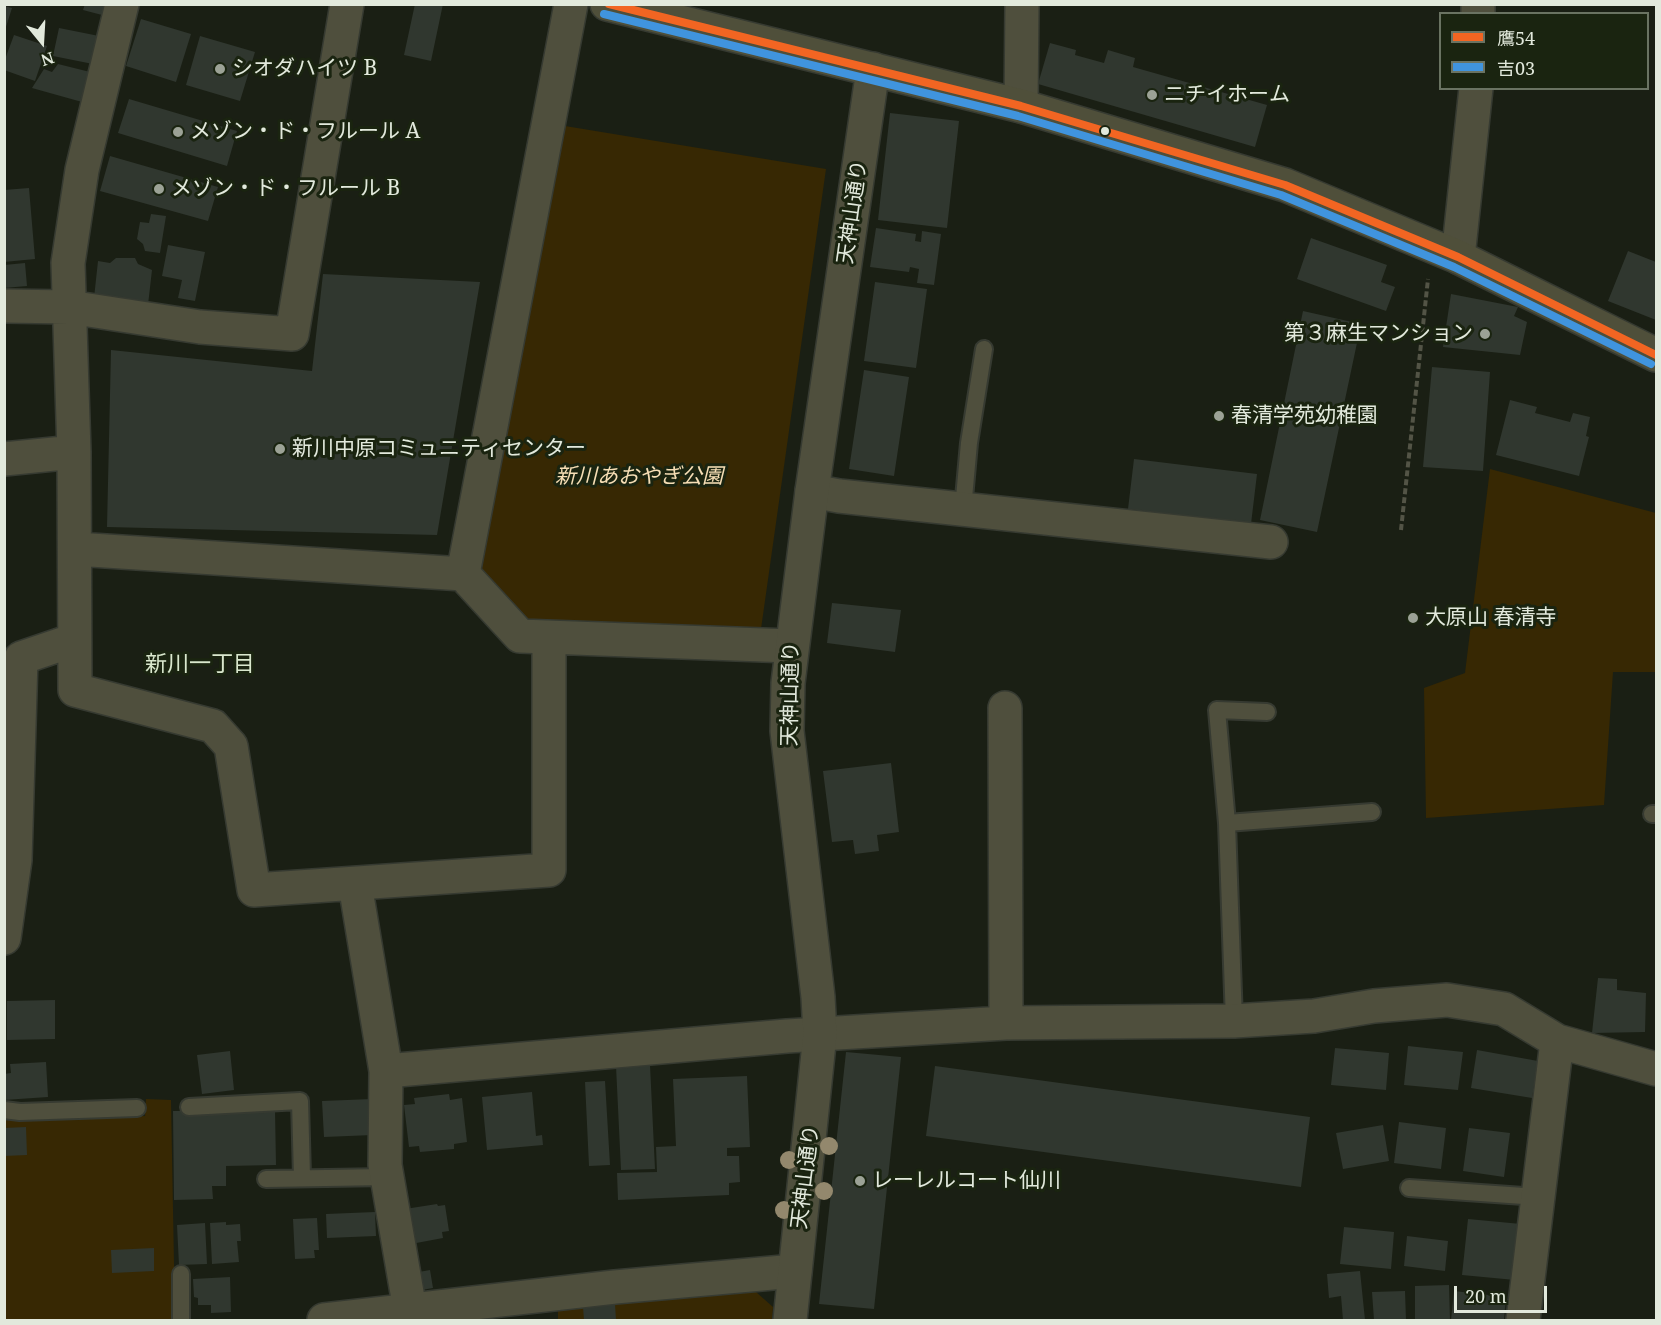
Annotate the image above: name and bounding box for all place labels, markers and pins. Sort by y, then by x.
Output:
place label: シオダハイツ B [232,56,377,82]
marker: シオダハイツ B [213,62,227,76]
place label: ニチイホーム [1164,82,1290,108]
marker: ニチイホーム [1145,88,1159,102]
place label: メゾン・ド・フルール A [190,119,420,145]
marker: メゾン・ド・フルール A [171,125,185,139]
unlabelled marker [1099,125,1111,137]
place label: メゾン・ド・フルール B [171,176,400,202]
marker: メゾン・ド・フルール B [152,182,166,196]
place label: 第３麻生マンション [1284,321,1473,347]
marker: 第３麻生マンション [1478,327,1492,341]
place label: 春清学苑幼稚園 [1231,403,1378,429]
marker: 春清学苑幼稚園 [1212,409,1226,423]
place label: 新川中原コミュニティセンター [292,436,586,462]
marker: 新川中原コミュニティセンター [273,442,287,456]
place label: 大原山 春清寺 [1425,605,1556,631]
marker: 大原山 春清寺 [1406,611,1420,625]
place label: レーレルコート仙川 [872,1168,1061,1194]
marker: レーレルコート仙川 [853,1174,867,1188]

